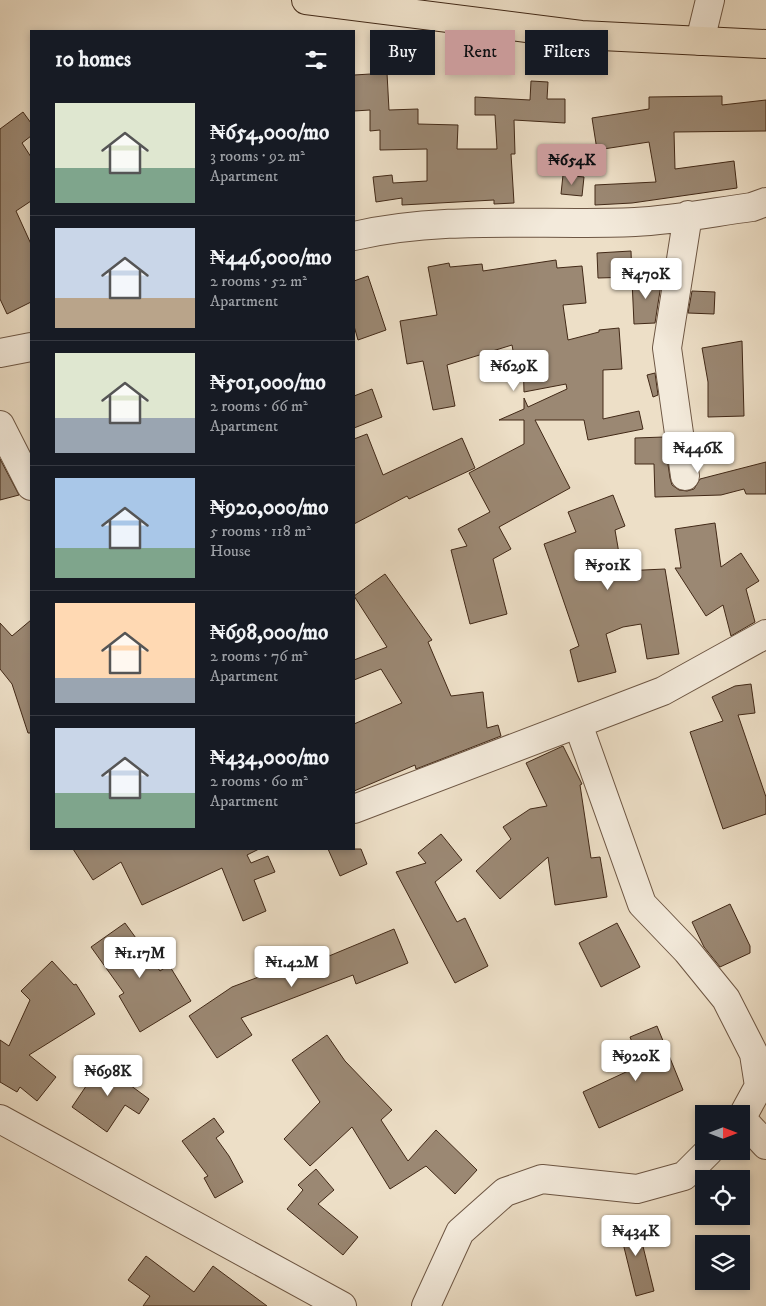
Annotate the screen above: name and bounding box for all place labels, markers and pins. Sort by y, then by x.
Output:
pin: ₦654K [537,144,607,186]
pin: ₦470K [611,258,681,300]
pin: ₦629K [479,350,549,392]
pin: ₦446K [663,432,733,474]
pin: ₦501K [573,548,643,591]
pin: ₦1.17M [99,936,181,979]
pin: ₦1.42M [251,946,333,988]
pin: ₦920K [601,1040,671,1082]
pin: ₦698K [73,1054,143,1097]
pin: ₦434K [601,1214,671,1257]

